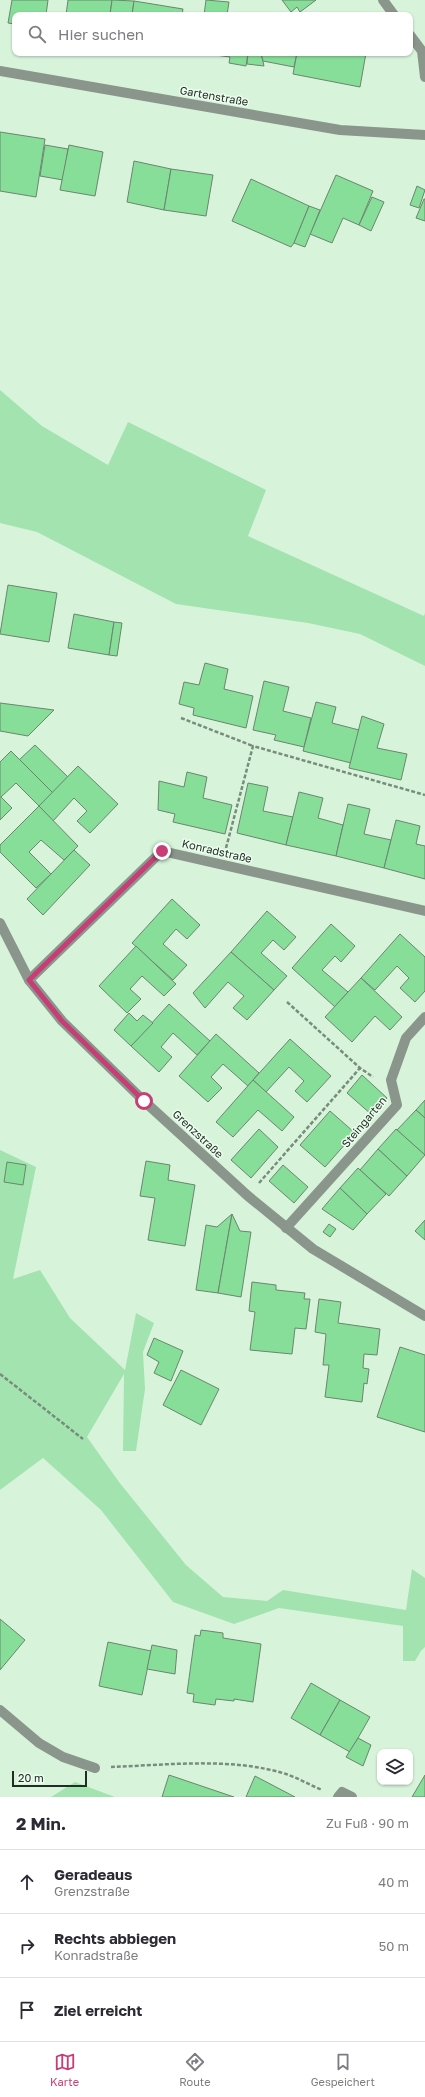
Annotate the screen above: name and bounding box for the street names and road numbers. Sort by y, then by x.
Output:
street label: Gartenstraße [179,83,249,108]
street label: Konradstraße [181,836,253,865]
street label: Steingarten [339,1094,389,1150]
street label: Grenzstraße [170,1107,226,1160]

